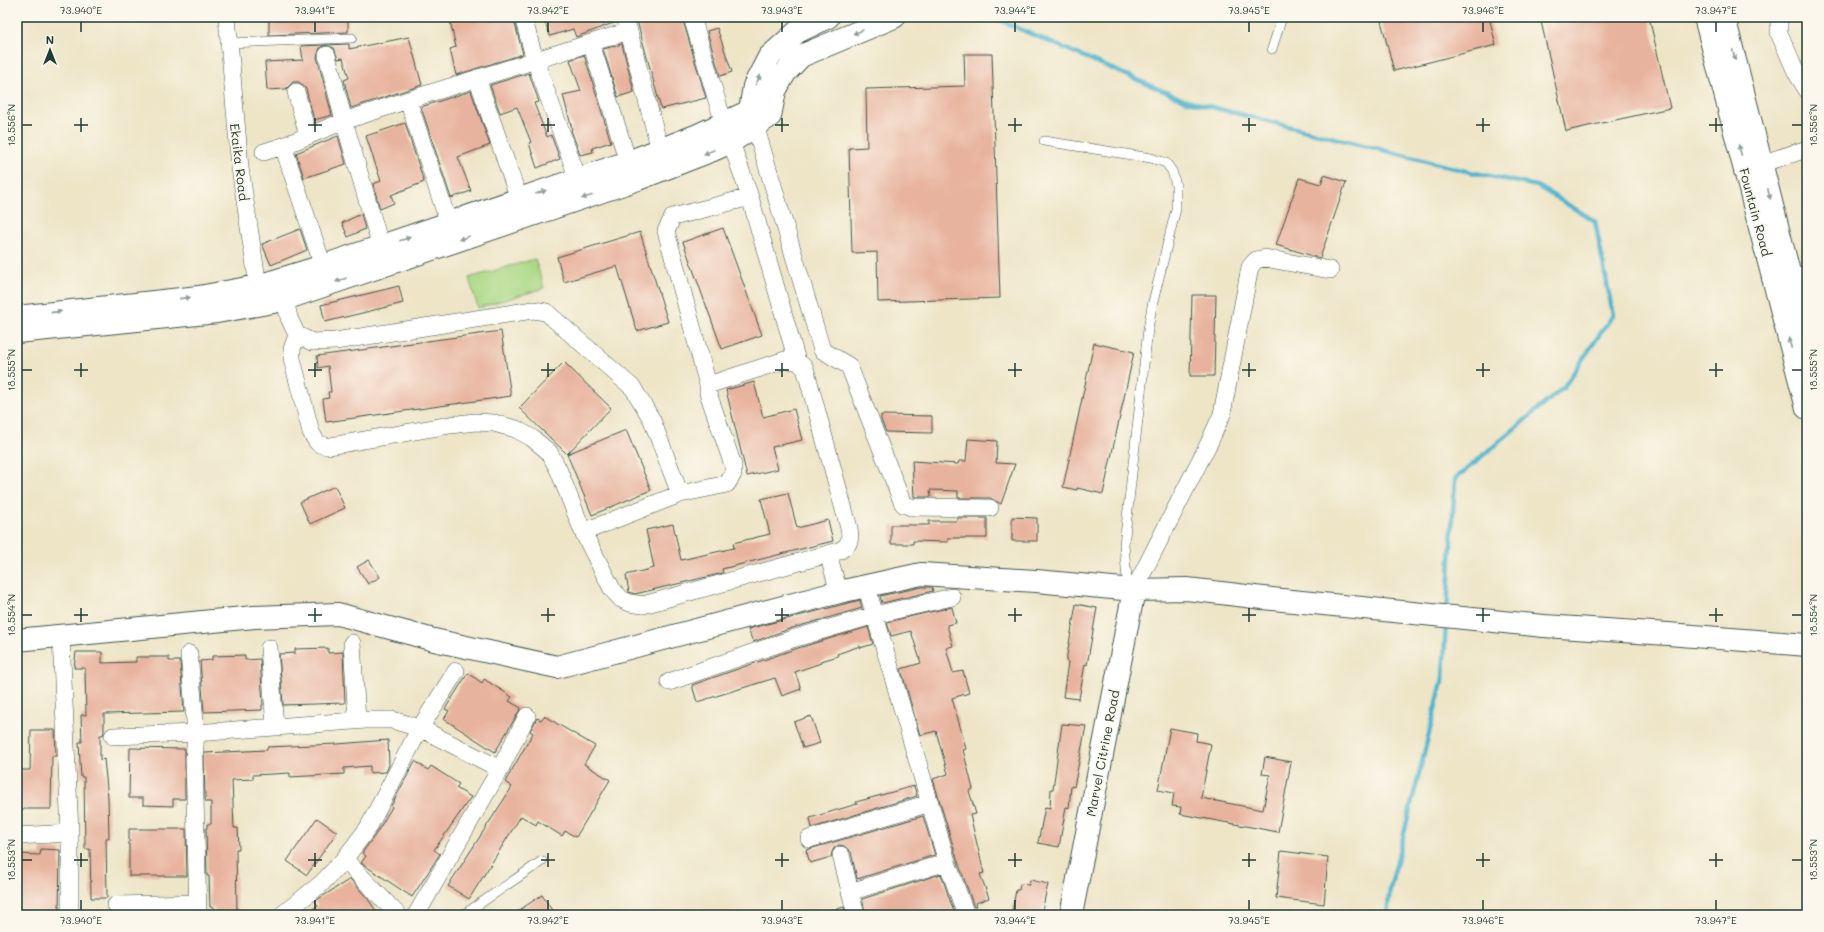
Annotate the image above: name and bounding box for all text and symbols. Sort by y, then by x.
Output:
text: 73.940°E [60,3,102,17]
text: 73.941°E [295,3,335,17]
text: 73.942°E [527,3,569,17]
text: 73.943°E [761,3,803,17]
text: 73.944°E [994,3,1036,17]
text: 73.945°E [1228,3,1270,17]
text: 73.946°E [1462,3,1504,17]
text: 73.947°E [1695,3,1737,17]
one-way arrow [853,29,864,35]
north arrow [30,30,70,70]
text: N [46,32,54,47]
one-way arrow [1731,49,1737,61]
one-way arrow [755,74,761,86]
text: 18.556°N [4,104,18,146]
text: 18.556°N [1806,104,1820,146]
street label: Ekaika Road [227,122,253,202]
one-way arrow [1737,143,1743,155]
one-way arrow [703,149,714,155]
street label: Fountain Road [1736,166,1776,258]
one-way arrow [535,189,547,195]
one-way arrow [1766,189,1772,201]
one-way arrow [581,194,593,200]
one-way arrow [457,235,469,241]
one-way arrow [399,236,411,242]
one-way arrow [334,277,346,283]
one-way arrow [179,295,191,301]
one-way arrow [50,309,62,316]
one-way arrow [1787,337,1793,349]
text: 18.555°N [4,349,18,391]
text: 18.555°N [1806,349,1820,391]
text: 18.554°N [4,594,18,636]
text: 18.554°N [1806,594,1820,636]
street label: Marvel Citrine Road [1081,688,1123,818]
text: 18.553°N [4,839,18,881]
text: 18.553°N [1806,839,1820,881]
text: 73.940°E [60,913,102,927]
text: 73.941°E [295,913,335,927]
text: 73.942°E [527,913,569,927]
text: 73.943°E [761,913,803,927]
text: 73.944°E [994,913,1036,927]
text: 73.945°E [1228,913,1270,927]
text: 73.946°E [1462,913,1504,927]
text: 73.947°E [1695,913,1737,927]

